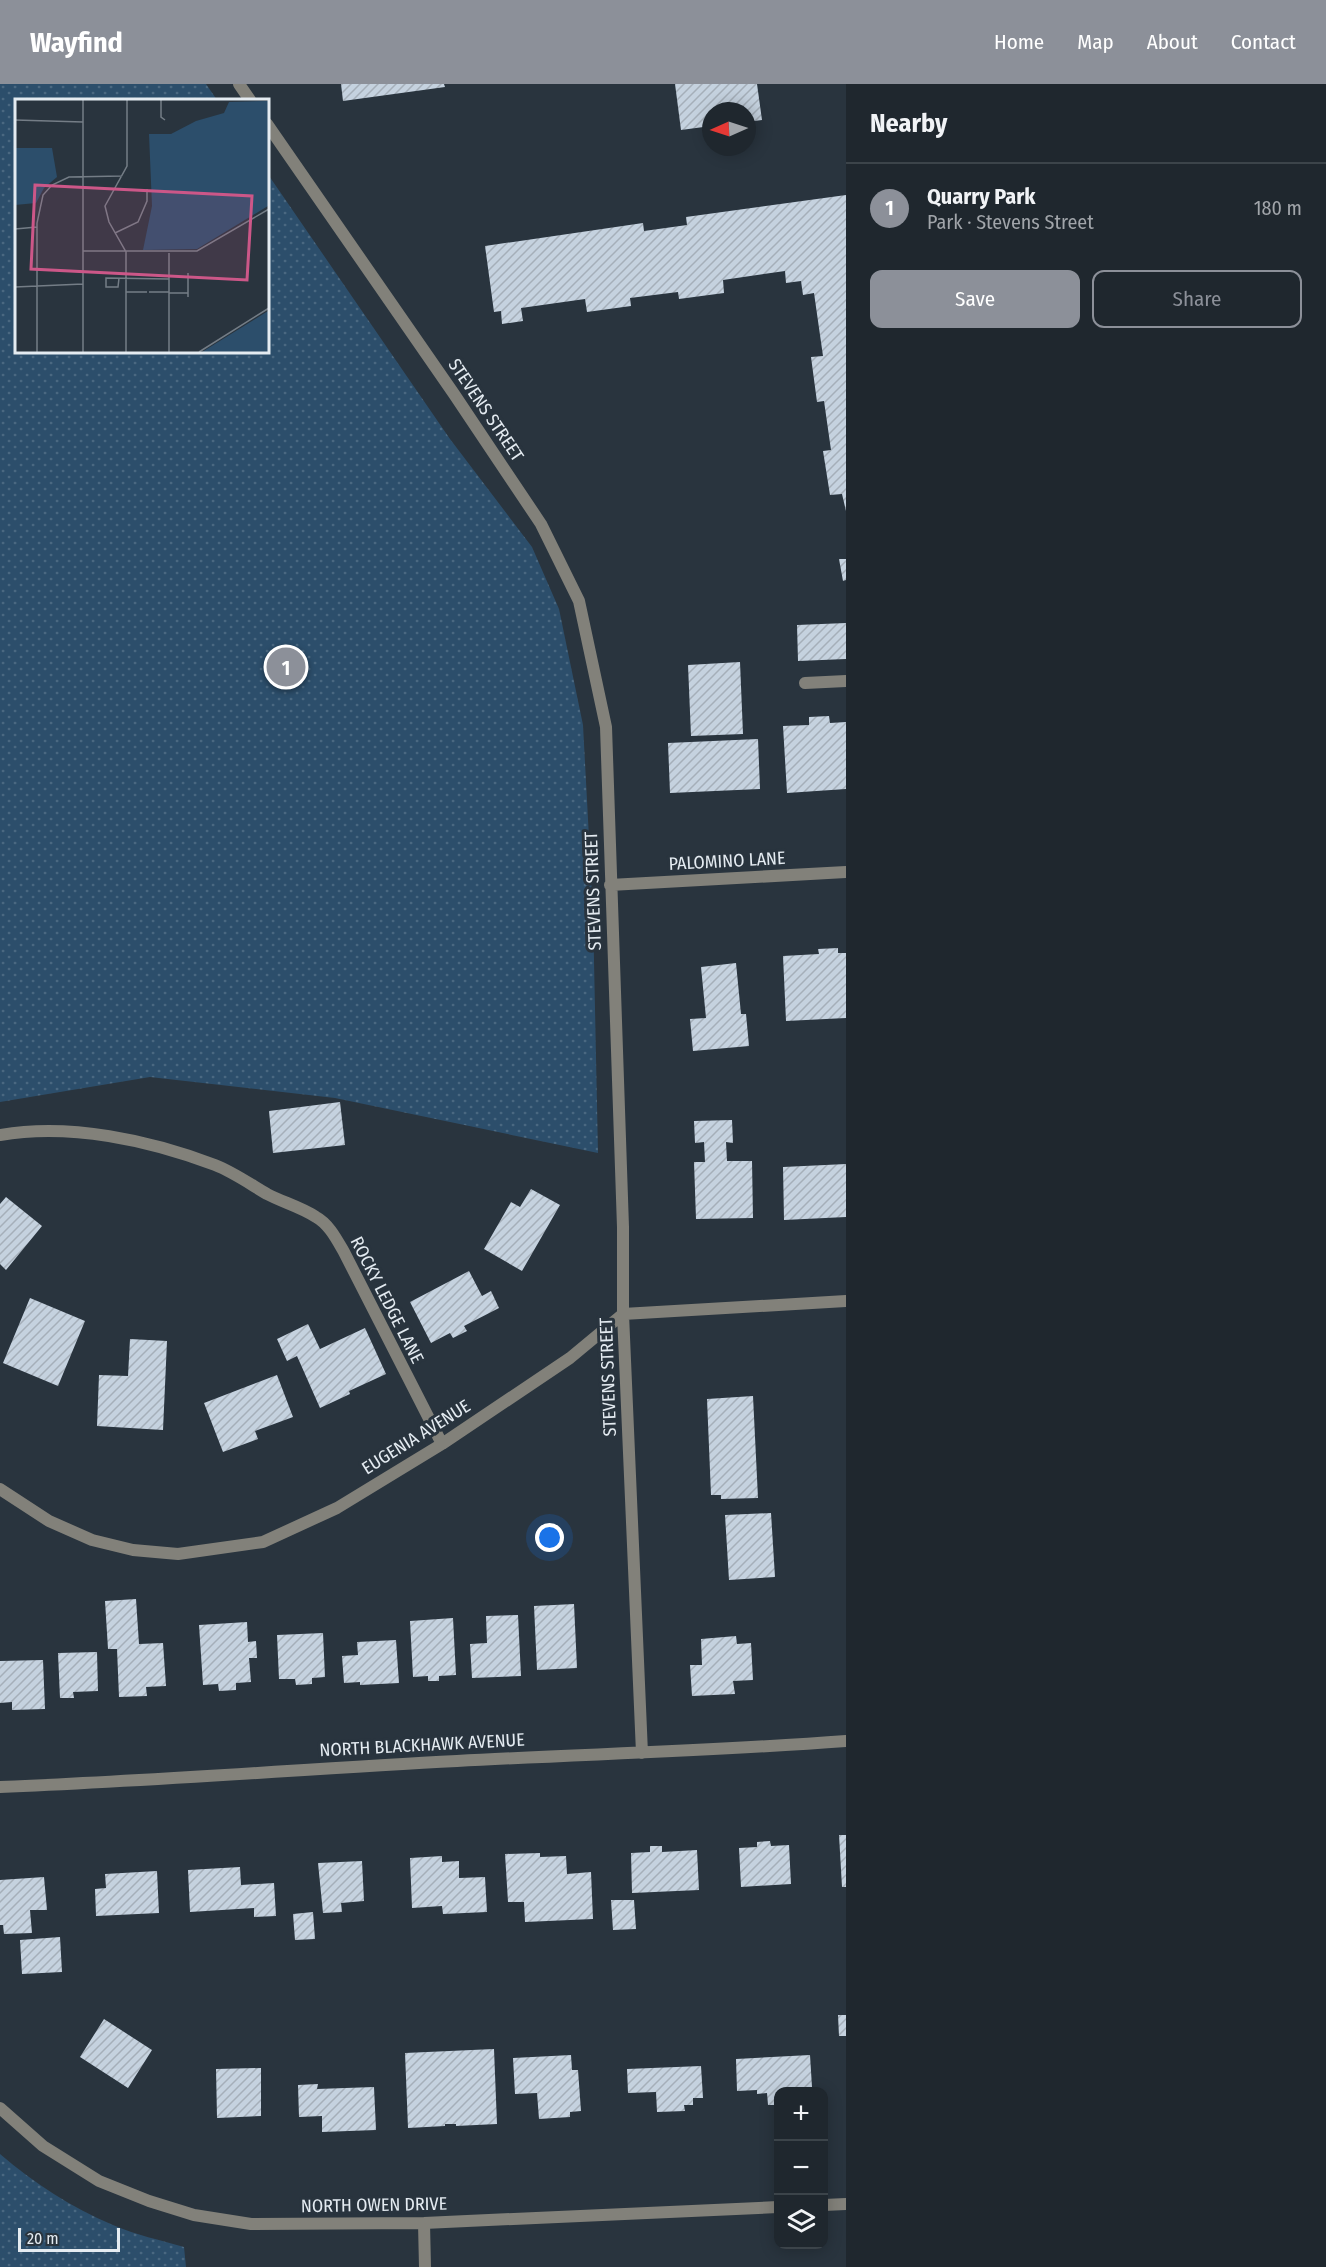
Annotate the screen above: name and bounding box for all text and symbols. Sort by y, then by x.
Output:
text: Wayfind [30,26,123,59]
text: Home [994,29,1044,55]
text: Map [1077,29,1114,55]
text: About [1147,29,1198,55]
text: Contact [1231,29,1296,55]
inset map [15,99,268,352]
north arrow [702,102,756,156]
text: Nearby [870,108,947,139]
text: Quarry Park [927,183,1035,210]
text: 1 [885,196,894,220]
text: 180 m [1254,196,1302,220]
text: Park · Stevens Street [927,210,1094,234]
button: Save [870,270,1080,328]
button: Share [1092,270,1302,328]
street label: STEVENS STREET [444,355,529,466]
pin: 1 [266,644,306,690]
street label: STEVENS STREET [580,831,606,951]
street label: PALOMINO LANE [668,847,786,875]
street label: ROCKY LEDGE LANE [346,1233,428,1367]
street label: STEVENS STREET [595,1317,621,1437]
street label: EUGENIA AVENUE [358,1395,474,1479]
your location [535,1523,564,1552]
street label: NORTH BLACKHAWK AVENUE [319,1729,525,1761]
map controls [774,2087,828,2249]
button: + [774,2087,828,2141]
button: − [774,2141,828,2195]
street label: NORTH OWEN DRIVE [301,2193,447,2217]
button: layers [774,2195,828,2249]
scale bar [18,2225,120,2252]
text: 20 m [27,2229,58,2248]

